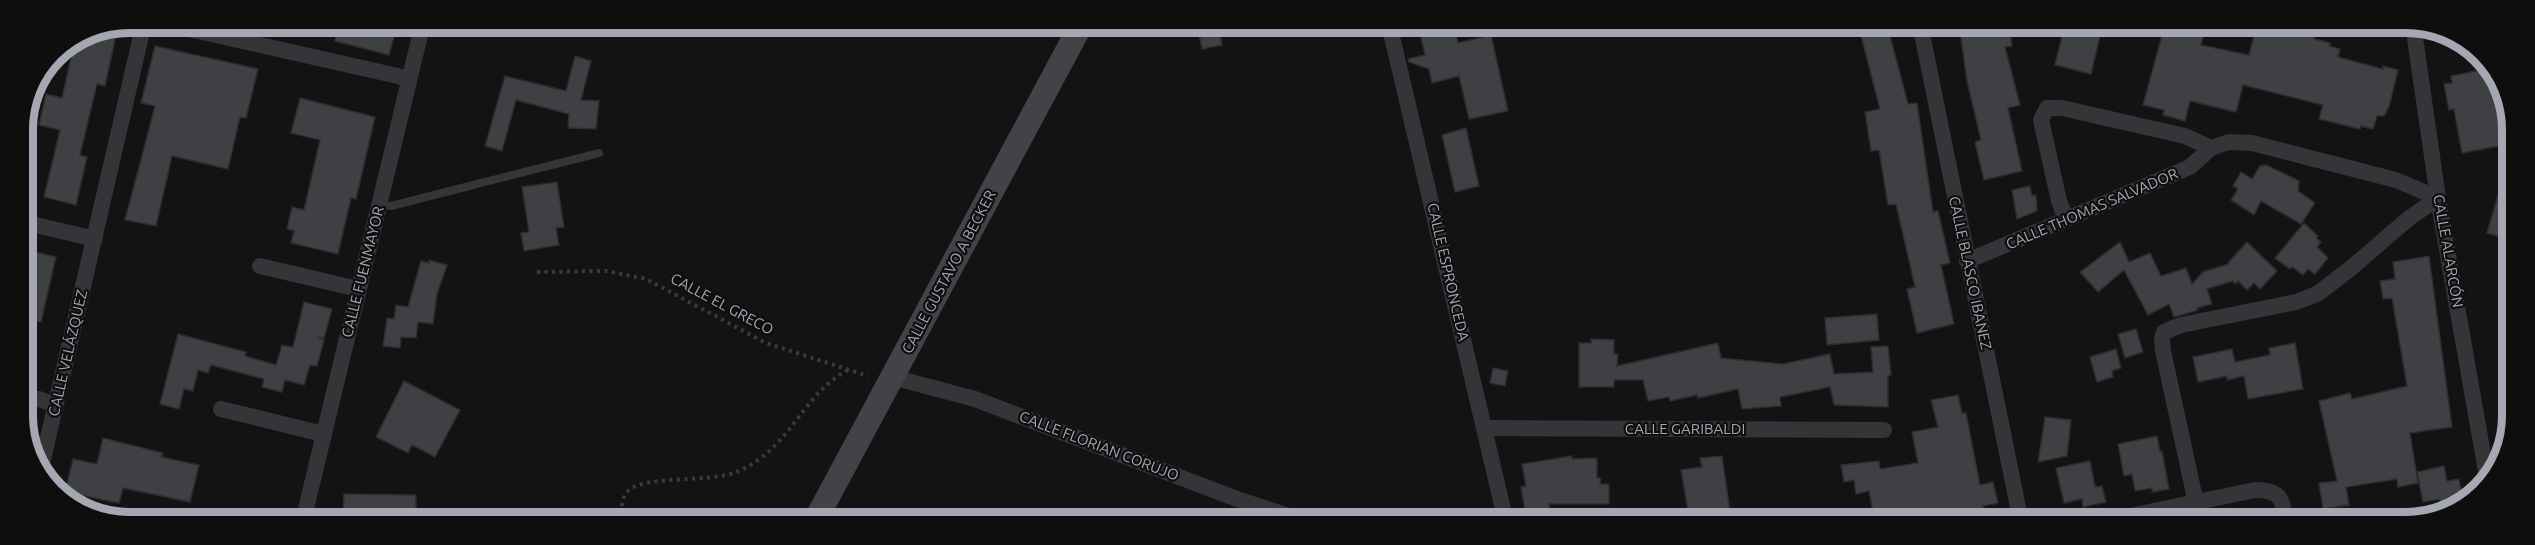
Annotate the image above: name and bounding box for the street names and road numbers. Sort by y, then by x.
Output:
street label: CALLE THOMAS SALVADOR [2003,165,2180,253]
street label: CALLE GUSTAVO A BECKER [898,187,999,356]
street label: CALLE ALARCÓN [2430,193,2467,309]
street label: CALLE BLASCO IBANEZ [1946,194,1995,351]
street label: CALLE ESPRONCEDA [1424,201,1473,343]
street label: CALLE FUENMAYOR [338,205,387,339]
street label: CALLE EL GRECO [668,269,777,338]
street label: CALLE VELÁZQUEZ [45,288,90,418]
street label: CALLE FLORIAN CORUJO [1017,407,1181,484]
street label: CALLE GARIBALDI [1625,420,1745,437]

